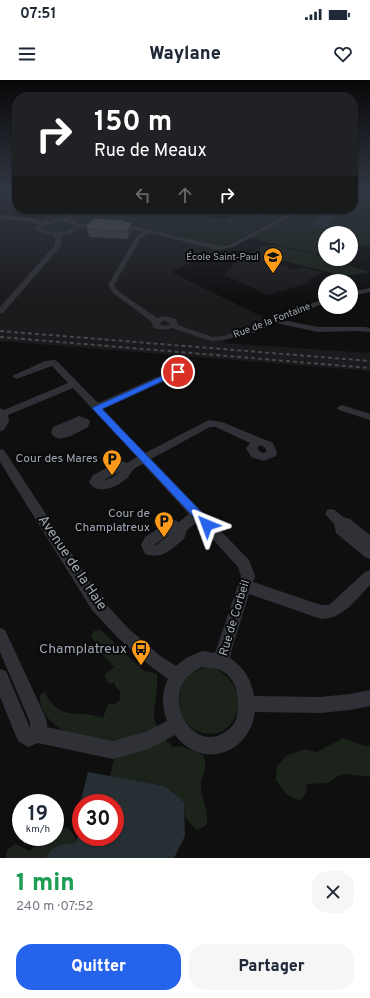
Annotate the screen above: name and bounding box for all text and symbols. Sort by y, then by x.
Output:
text: 07:51 [20,5,56,24]
icon: menu [16,43,38,65]
text: Waylane [149,43,221,66]
icon: heart [332,43,354,65]
text: 150 m [94,105,172,141]
icon: right [28,108,80,160]
text: Rue de Meaux [94,140,207,163]
icon: left [132,184,154,206]
icon: ahead [174,184,196,206]
icon: right [216,184,238,206]
map controls [318,226,358,314]
button: sound [318,226,358,266]
school or university icon: École Saint-Paul [262,246,284,274]
place label: École Saint-Paul [186,251,259,264]
button: layers [318,274,358,314]
street label: Rue de la Fontaine [231,300,313,342]
pin [161,355,195,389]
icon: arrive [167,361,189,383]
parking icon: Cour des Mares [101,448,123,476]
place label: Cour des Mares [16,451,98,467]
position arrow [186,504,228,546]
place label: Cour de Champlatreux [75,506,150,536]
parking icon: Cour de Champlatreux [153,510,175,538]
street label: Avenue de la Haie [34,512,110,614]
street label: Rue de Corbeil [216,578,254,658]
bus stop icon: Champlatreux [130,638,152,666]
place label: Champlatreux [39,641,127,658]
speed limit sign: 30 [72,794,124,846]
text: 19 [28,802,48,828]
text: km/h [26,823,50,836]
text: 1 min [16,869,75,899]
button: close [312,871,354,913]
text: 240 m · 07:52 [16,899,94,915]
button: Quitter [16,944,181,990]
button: Partager [189,944,354,990]

